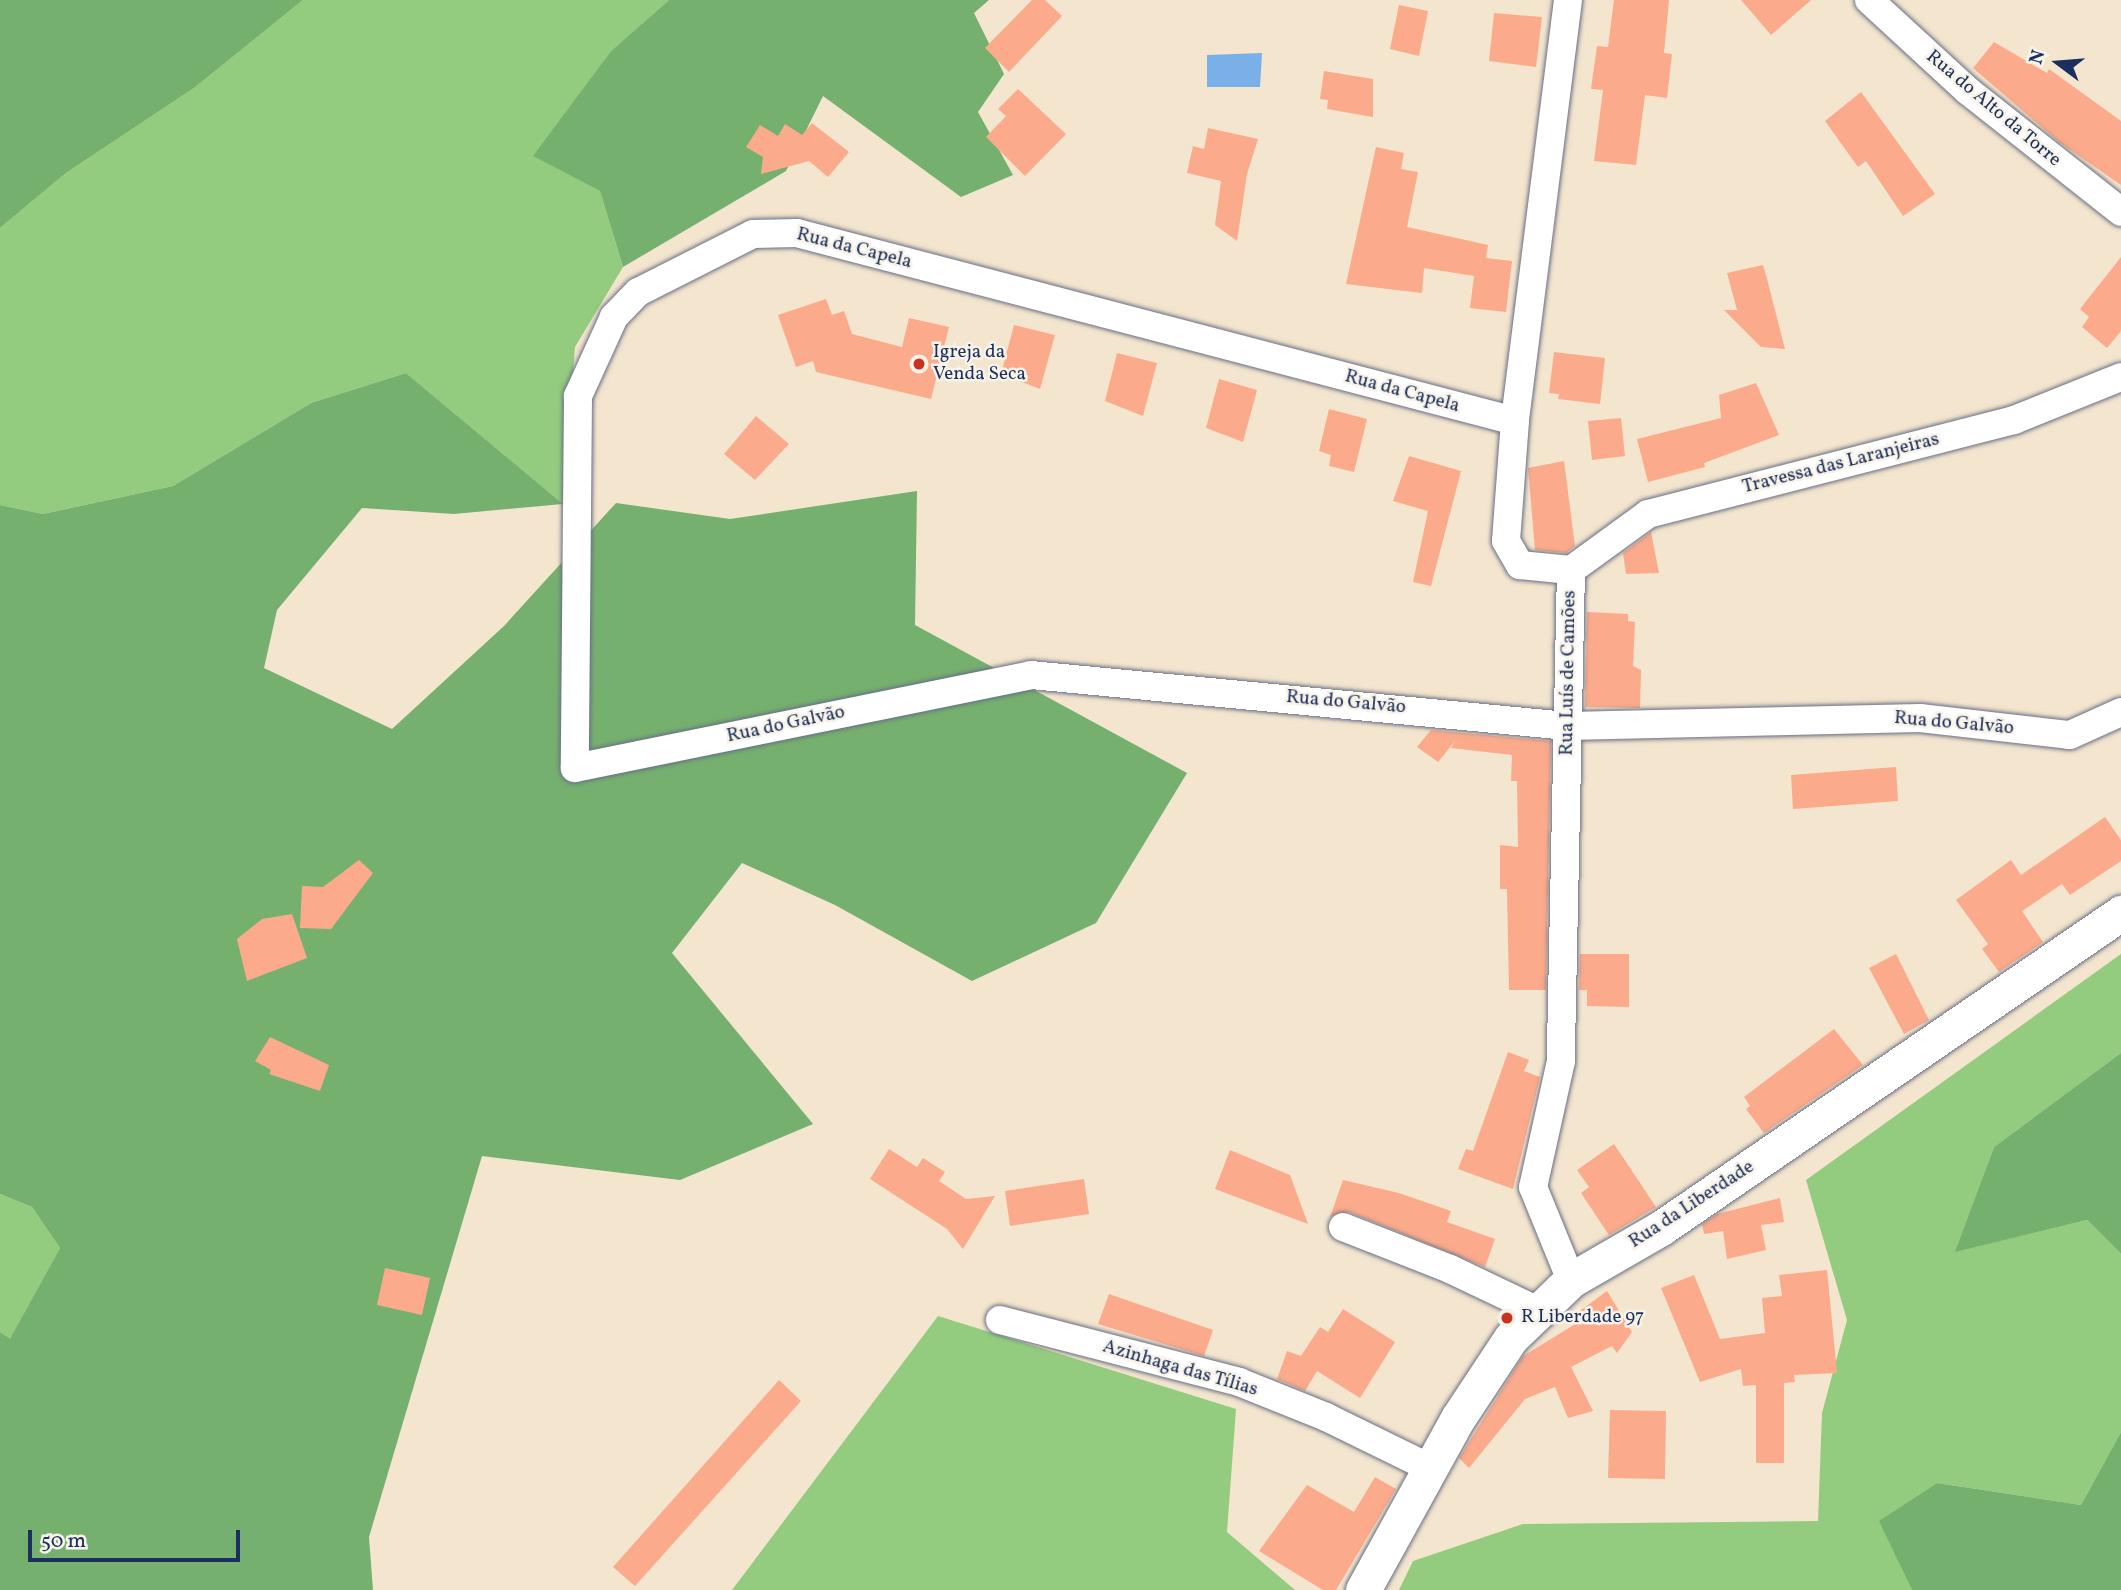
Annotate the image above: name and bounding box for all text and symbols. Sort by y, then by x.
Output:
north arrow [2023,28,2093,98]
street label: Rua do Alto da Torre [1921,46,2065,172]
text: N [2023,47,2052,67]
street label: Rua da Capela [794,224,914,274]
place label: Igreja da Venda Seca [933,342,1026,386]
marker: Igreja da Venda Seca [911,356,927,372]
street label: Rua da Capela [1342,366,1462,418]
street label: Travessa das Laranjeiras [1740,428,1942,500]
street label: Rua Luís de Camões [1556,590,1582,756]
street label: Rua do Galvão [1285,686,1407,720]
street label: Rua do Galvão [725,701,847,749]
street label: Rua do Galvão [1893,707,2015,741]
street label: Rua da Liberdade [1625,1156,1759,1254]
place label: R Liberdade 97 [1521,1307,1644,1329]
marker: R Liberdade 97 [1499,1310,1515,1326]
street label: Azinhaga das Tílias [1100,1336,1260,1402]
scale bar [32,1516,243,1560]
text: 50 m [41,1527,86,1556]

